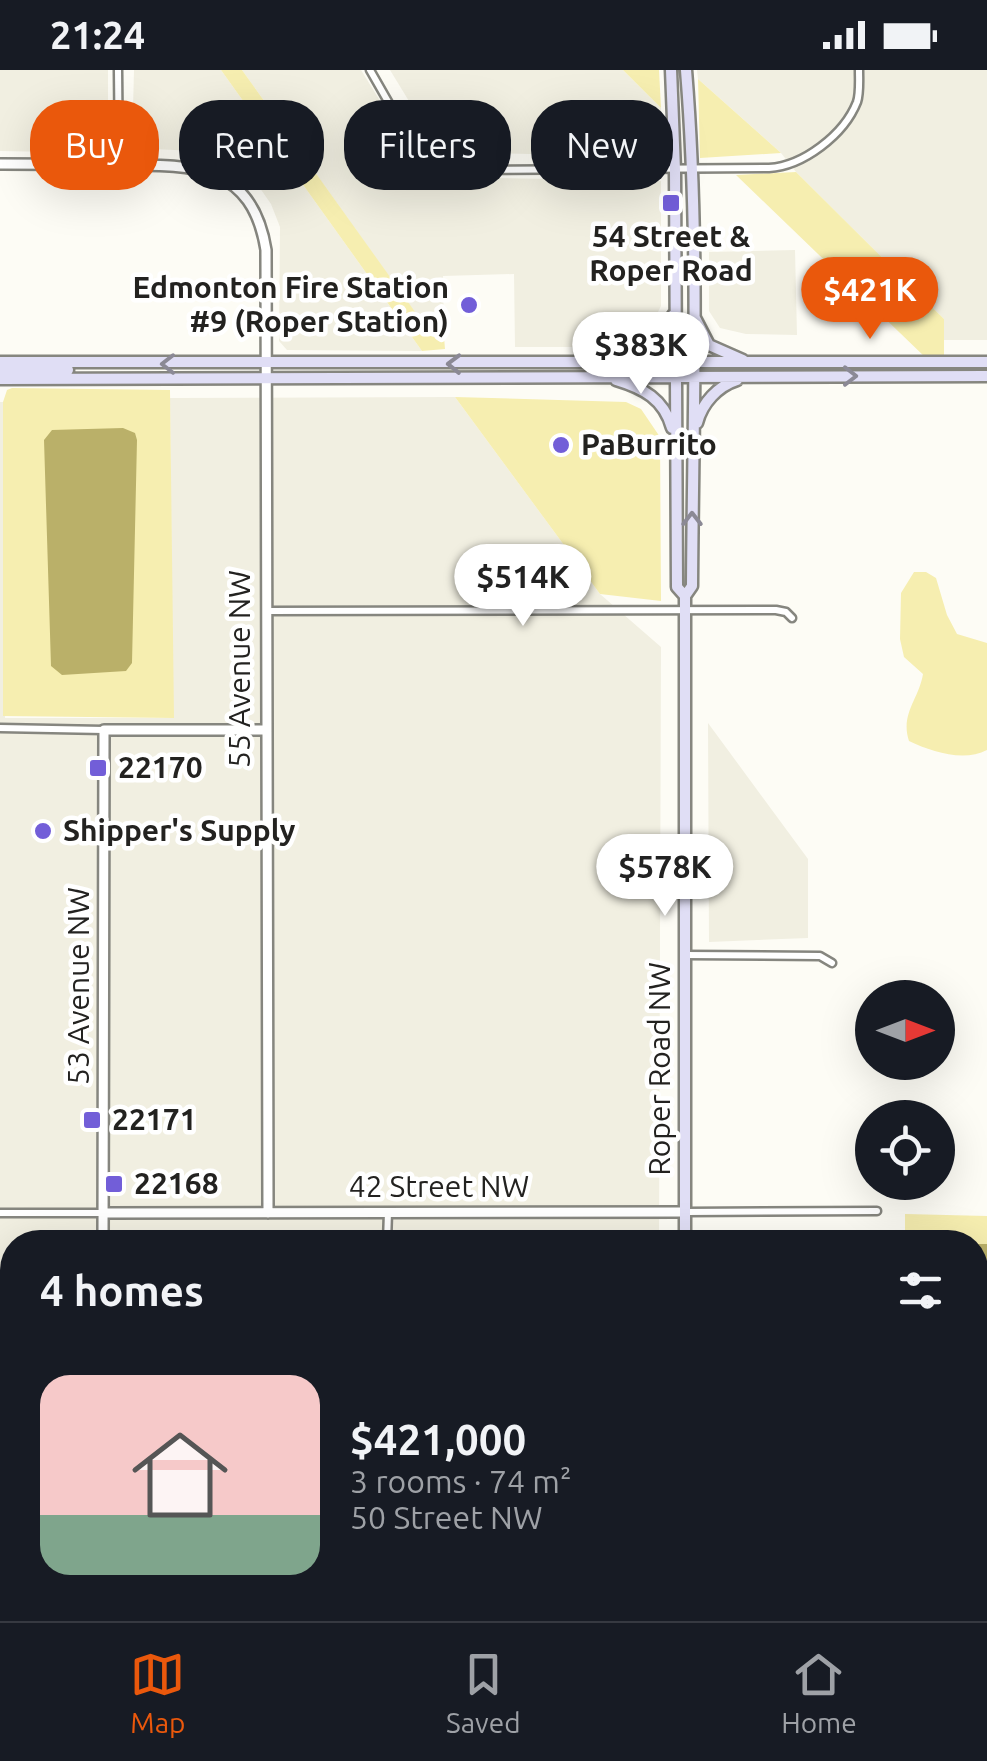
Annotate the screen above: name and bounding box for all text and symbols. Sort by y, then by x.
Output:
text: 21:24 [50,14,145,56]
chip: Buy [30,100,159,190]
chip: Rent [179,100,324,190]
chip: Filters [344,100,511,190]
chip: New [531,100,673,190]
marker: 54 Street & Roper Road [660,192,682,214]
place label: 54 Street & Roper Road [589,219,753,287]
pin: $421K [800,257,940,342]
place label: Edmonton Fire Station #9 (Roper Station) [133,270,449,338]
text: $421K [823,271,917,307]
marker: Edmonton Fire Station #9 (Roper Station) [458,294,480,316]
pin: $383K [571,312,711,397]
text: $383K [594,326,688,362]
one-way arrow [159,353,174,375]
one-way arrow [446,353,462,374]
one-way arrow [842,365,858,387]
place label: PaBurrito [581,427,717,461]
marker: PaBurrito [550,434,572,456]
one-way arrow [681,510,703,526]
pin: $514K [453,544,593,629]
text: $514K [476,558,570,594]
street label: 55 Avenue NW [222,570,256,768]
place label: 22170 [118,750,203,784]
marker: 22170 [87,757,109,779]
place label: Shipper's Supply [63,813,295,847]
marker: Shipper's Supply [32,820,54,842]
pin: $578K [595,834,735,919]
text: $578K [618,848,712,884]
street label: 53 Avenue NW [61,887,95,1085]
street label: Roper Road NW [642,962,676,1176]
north arrow [855,980,955,1080]
map controls [855,980,955,1200]
button: locate [855,1100,955,1200]
place label: 22171 [112,1102,197,1136]
marker: 22171 [81,1109,103,1131]
place label: 22168 [134,1166,219,1200]
street label: 42 Street NW [349,1169,529,1203]
marker: 22168 [103,1173,125,1195]
icon: filters [893,1263,948,1318]
text: 4 homes [40,1267,204,1314]
icon: home [120,1415,240,1535]
text: $421,000 [350,1416,526,1463]
text: 3 rooms · 74 m² [350,1463,571,1499]
text: 50 Street NW [350,1499,543,1535]
tab: Map [130,1647,185,1738]
tab: Saved [446,1647,521,1738]
tab: Home [781,1647,857,1738]

